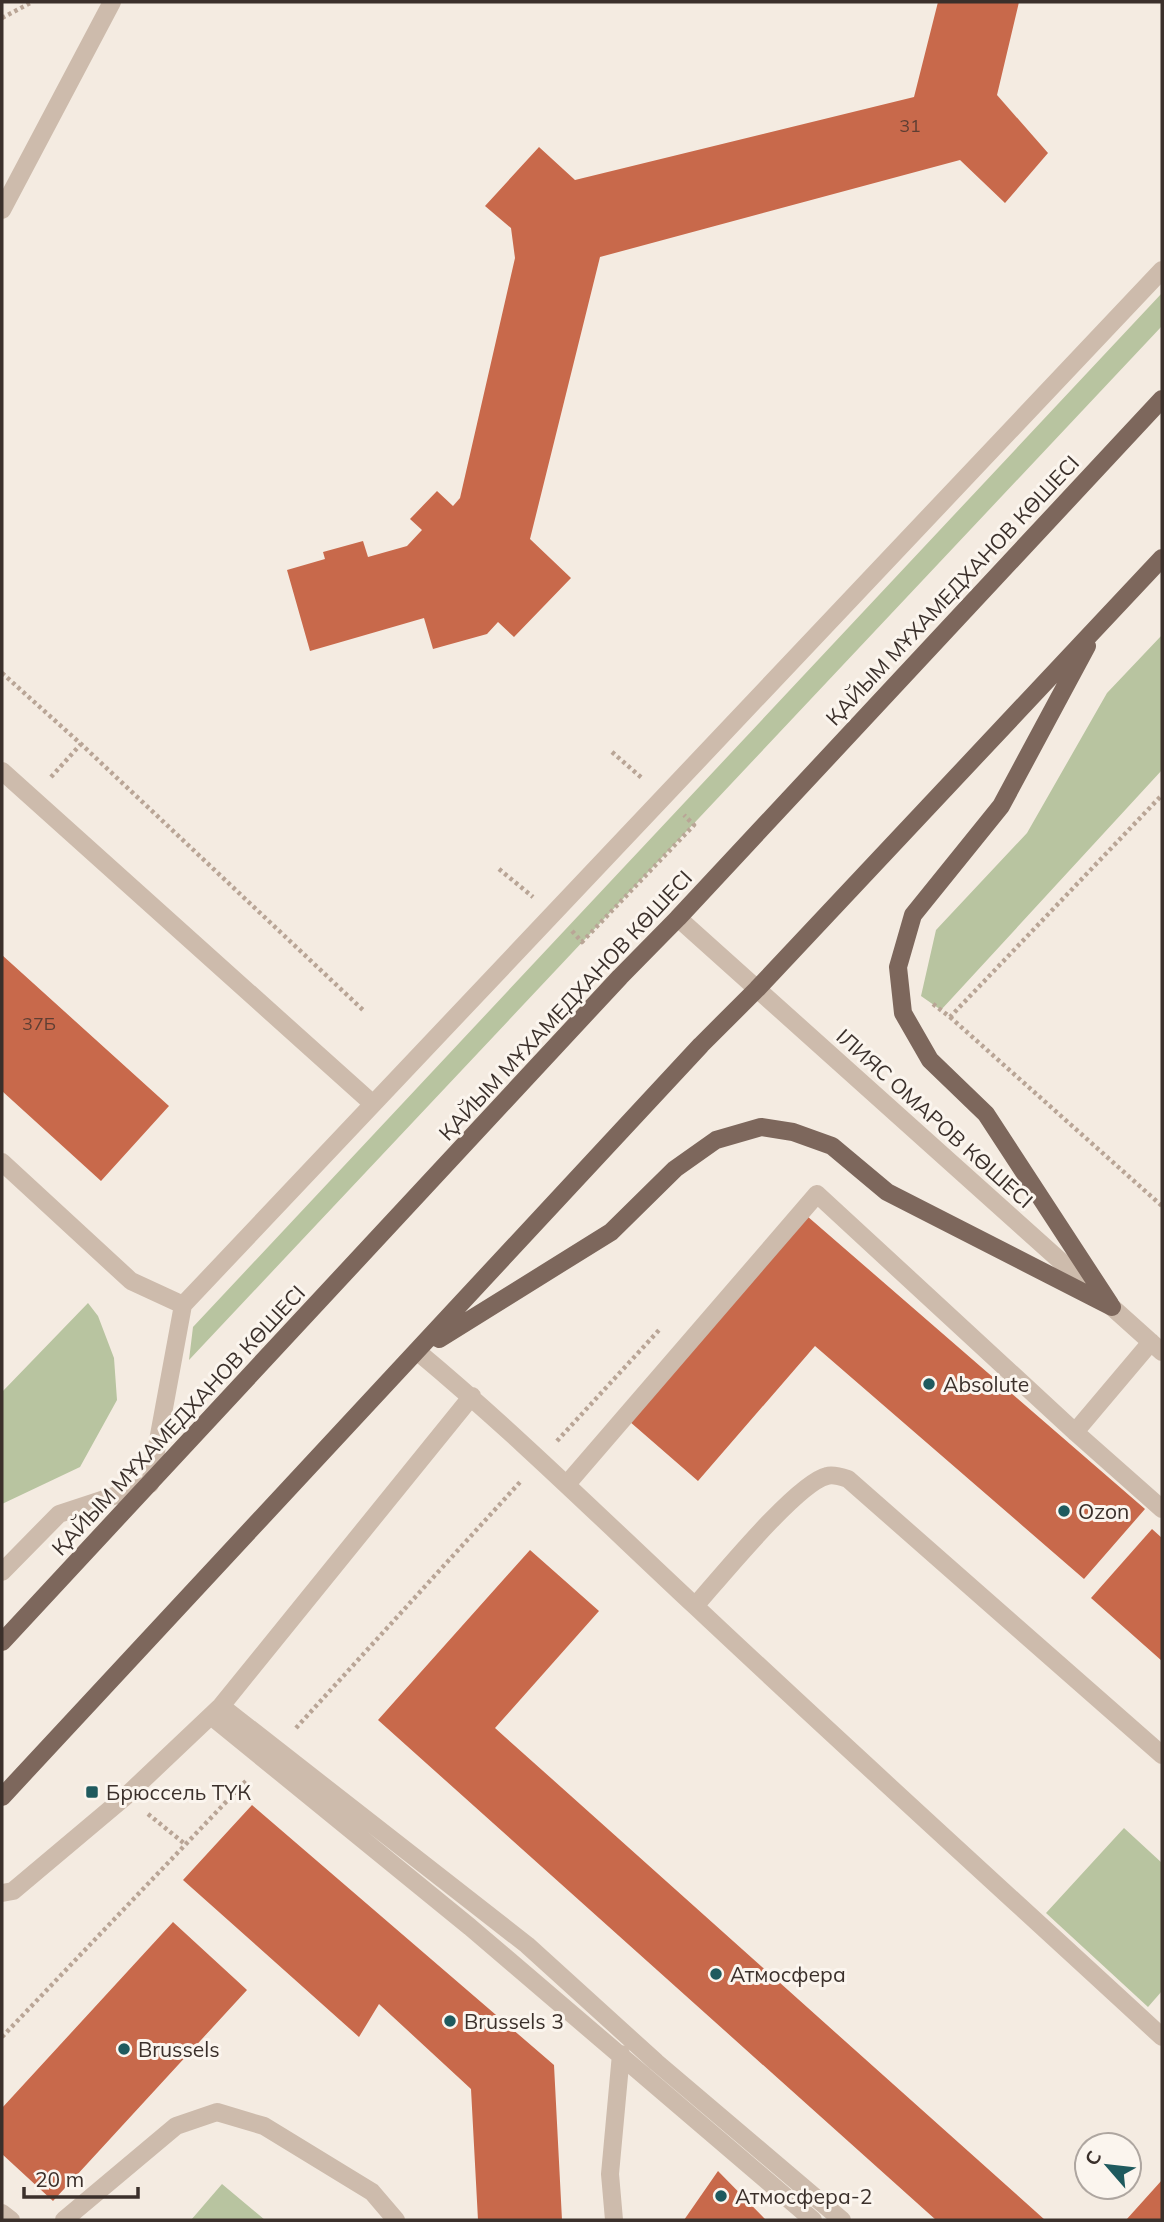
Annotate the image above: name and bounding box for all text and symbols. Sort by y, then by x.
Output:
house number: 31 [899,114,921,137]
street label: ҚАЙЫМ МҰХАМЕДХАНОВ КӨШЕСІ [820,450,1084,730]
street label: ҚАЙЫМ МҰХАМЕДХАНОВ КӨШЕСІ [433,865,697,1145]
house number: 37Б [22,1012,56,1035]
street label: ІЛИЯС ОМАРОВ КӨШЕСІ [831,1023,1039,1213]
street label: ҚАЙЫМ МҰХАМЕДХАНОВ КӨШЕСІ [46,1280,310,1560]
place label: Absolute [943,1371,1029,1397]
marker: Absolute [921,1376,937,1392]
place label: Ozon [1078,1498,1129,1524]
marker: Ozon [1056,1503,1072,1519]
place label: Брюссель ТҮК [106,1779,251,1805]
marker: Брюссель ТҮК [84,1784,100,1800]
place label: Атмосфера [730,1961,846,1987]
marker: Атмосфера [708,1966,724,1982]
place label: Brussels 3 [464,2008,564,2034]
marker: Brussels 3 [442,2013,458,2029]
place label: Brussels [138,2036,220,2062]
marker: Brussels [116,2041,132,2057]
north arrow [1073,2131,1143,2201]
text: С [1079,2147,1107,2169]
scale bar [24,2156,138,2200]
text: 20 m [35,2166,84,2192]
place label: Атмосфера-2 [735,2183,872,2209]
marker: Атмосфера-2 [713,2188,729,2204]

